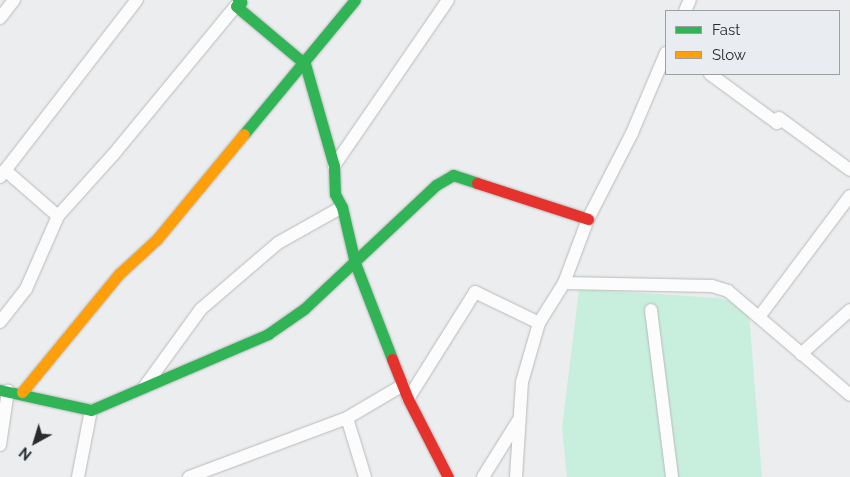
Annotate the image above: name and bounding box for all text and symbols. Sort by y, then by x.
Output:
legend [665,10,840,75]
text: Fast [712,21,740,39]
text: Slow [712,46,746,64]
north arrow [10,417,60,467]
text: N [16,444,35,463]

